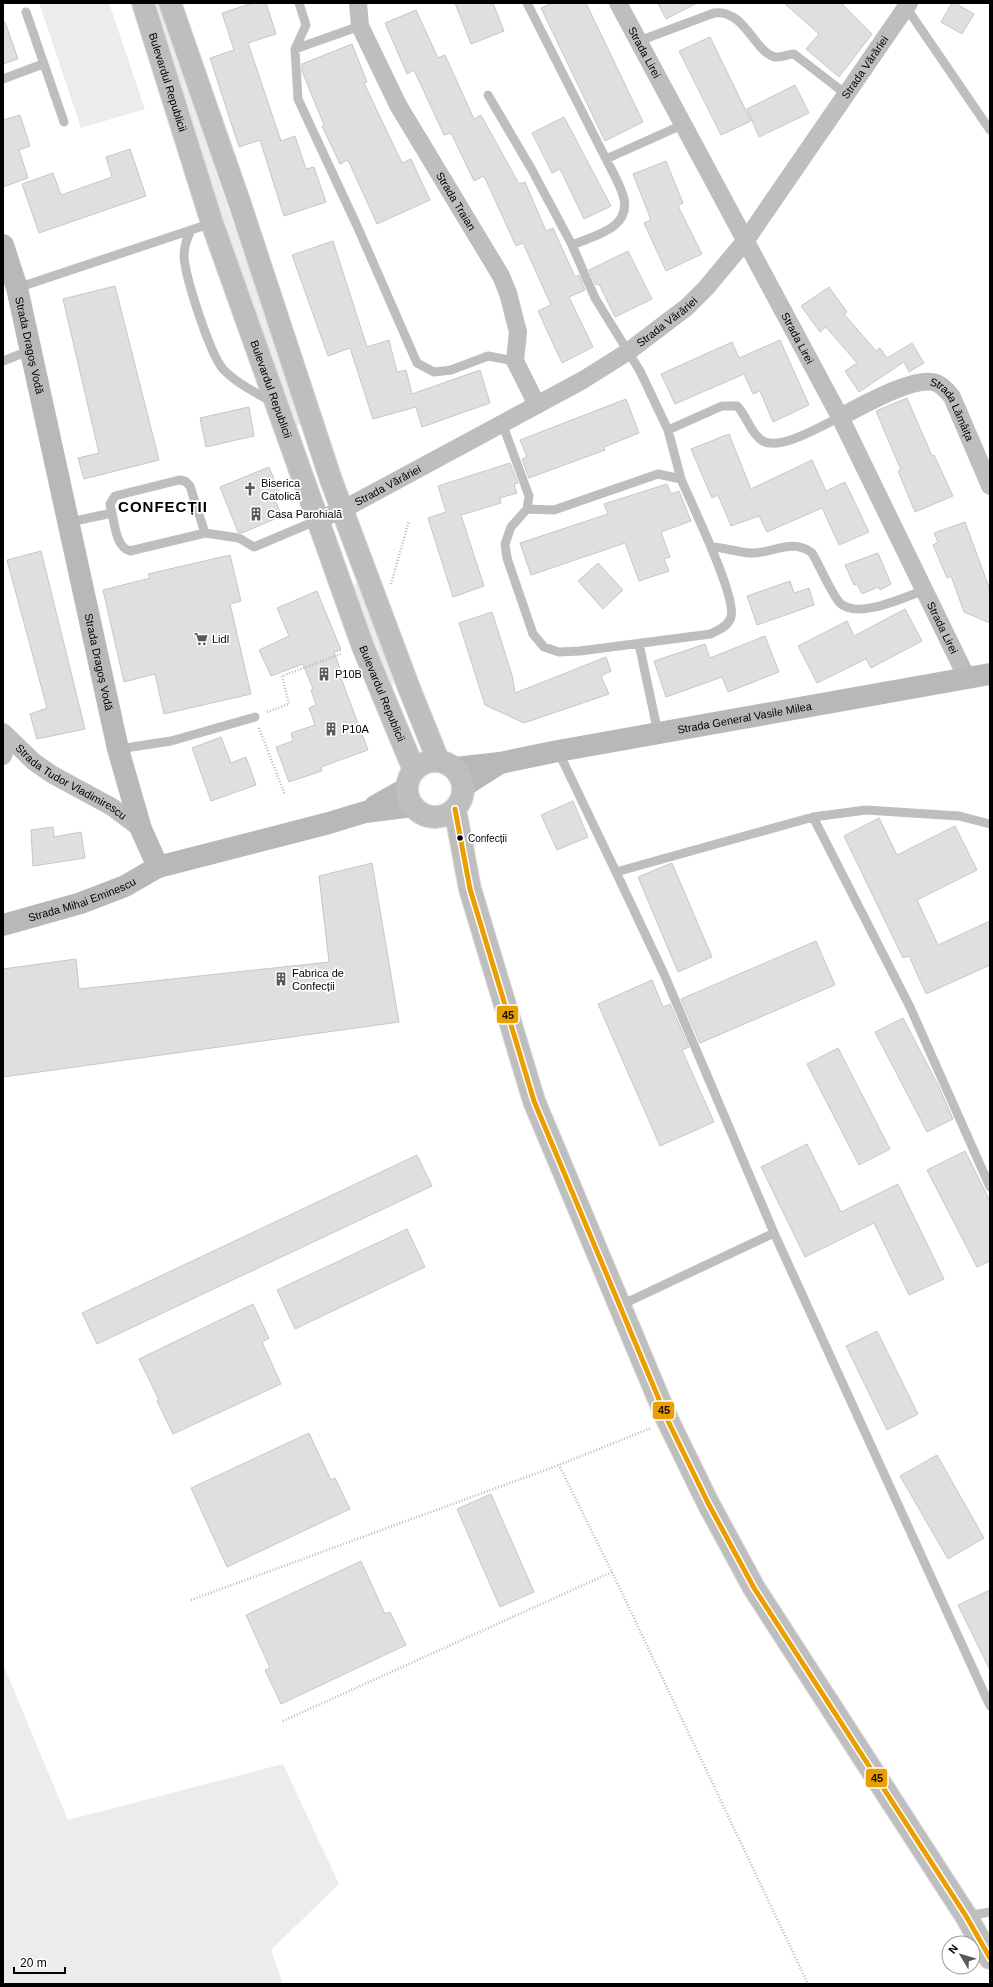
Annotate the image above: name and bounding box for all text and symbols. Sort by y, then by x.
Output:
street label: Strada Lirei [626,25,663,80]
street label: Bulevardul Republicii [147,31,189,133]
street label: Strada Vărăriei [839,34,891,101]
street label: Strada Traian [434,170,478,233]
street label: Strada Vărăriei [634,294,700,349]
street label: Strada Dragoș Vodă [13,296,46,396]
street label: Strada Lirei [779,310,816,366]
street label: Bulevardul Republicii [248,339,294,440]
street label: Strada Lămâița [929,375,976,444]
street label: Strada Vărăriei [353,463,423,508]
place label: Biserica Catolică [261,477,302,502]
church icon: Biserica Catolică [242,481,258,497]
district label: CONFECȚII [118,498,208,515]
building icon: Casa Parohială [248,506,264,522]
place label: Casa Parohială [267,508,343,520]
street label: Strada Lirei [925,600,960,656]
street label: Strada Dragoș Vodă [82,612,116,712]
supermarket icon: Lidl [193,631,209,647]
place label: Lidl [212,633,229,645]
street label: Bulevardul Republicii [357,644,408,743]
building icon: P10B [316,666,332,682]
place label: P10B [335,668,362,680]
street label: Strada General Vasile Milea [676,700,814,736]
building icon: P10A [323,721,339,737]
place label: P10A [342,723,370,735]
street label: Strada Tudor Vladimirescu [13,742,129,822]
marker: Confecții [455,833,465,843]
place label: Confecții [468,833,507,844]
street label: Strada Mihai Eminescu [27,875,138,924]
place label: Fabrica de Confecții [292,967,344,992]
building icon: Fabrica de Confecții [273,971,289,987]
line badge: 45 [496,1005,519,1024]
text: 45 [502,1009,514,1021]
line badge: 45 [652,1401,675,1420]
text: 45 [658,1404,670,1416]
line badge: 45 [865,1768,888,1788]
text: 45 [871,1772,883,1784]
north arrow [941,1935,981,1975]
text: N [946,1942,960,1956]
scale bar [14,1949,65,1975]
text: 20 m [20,1956,47,1970]

